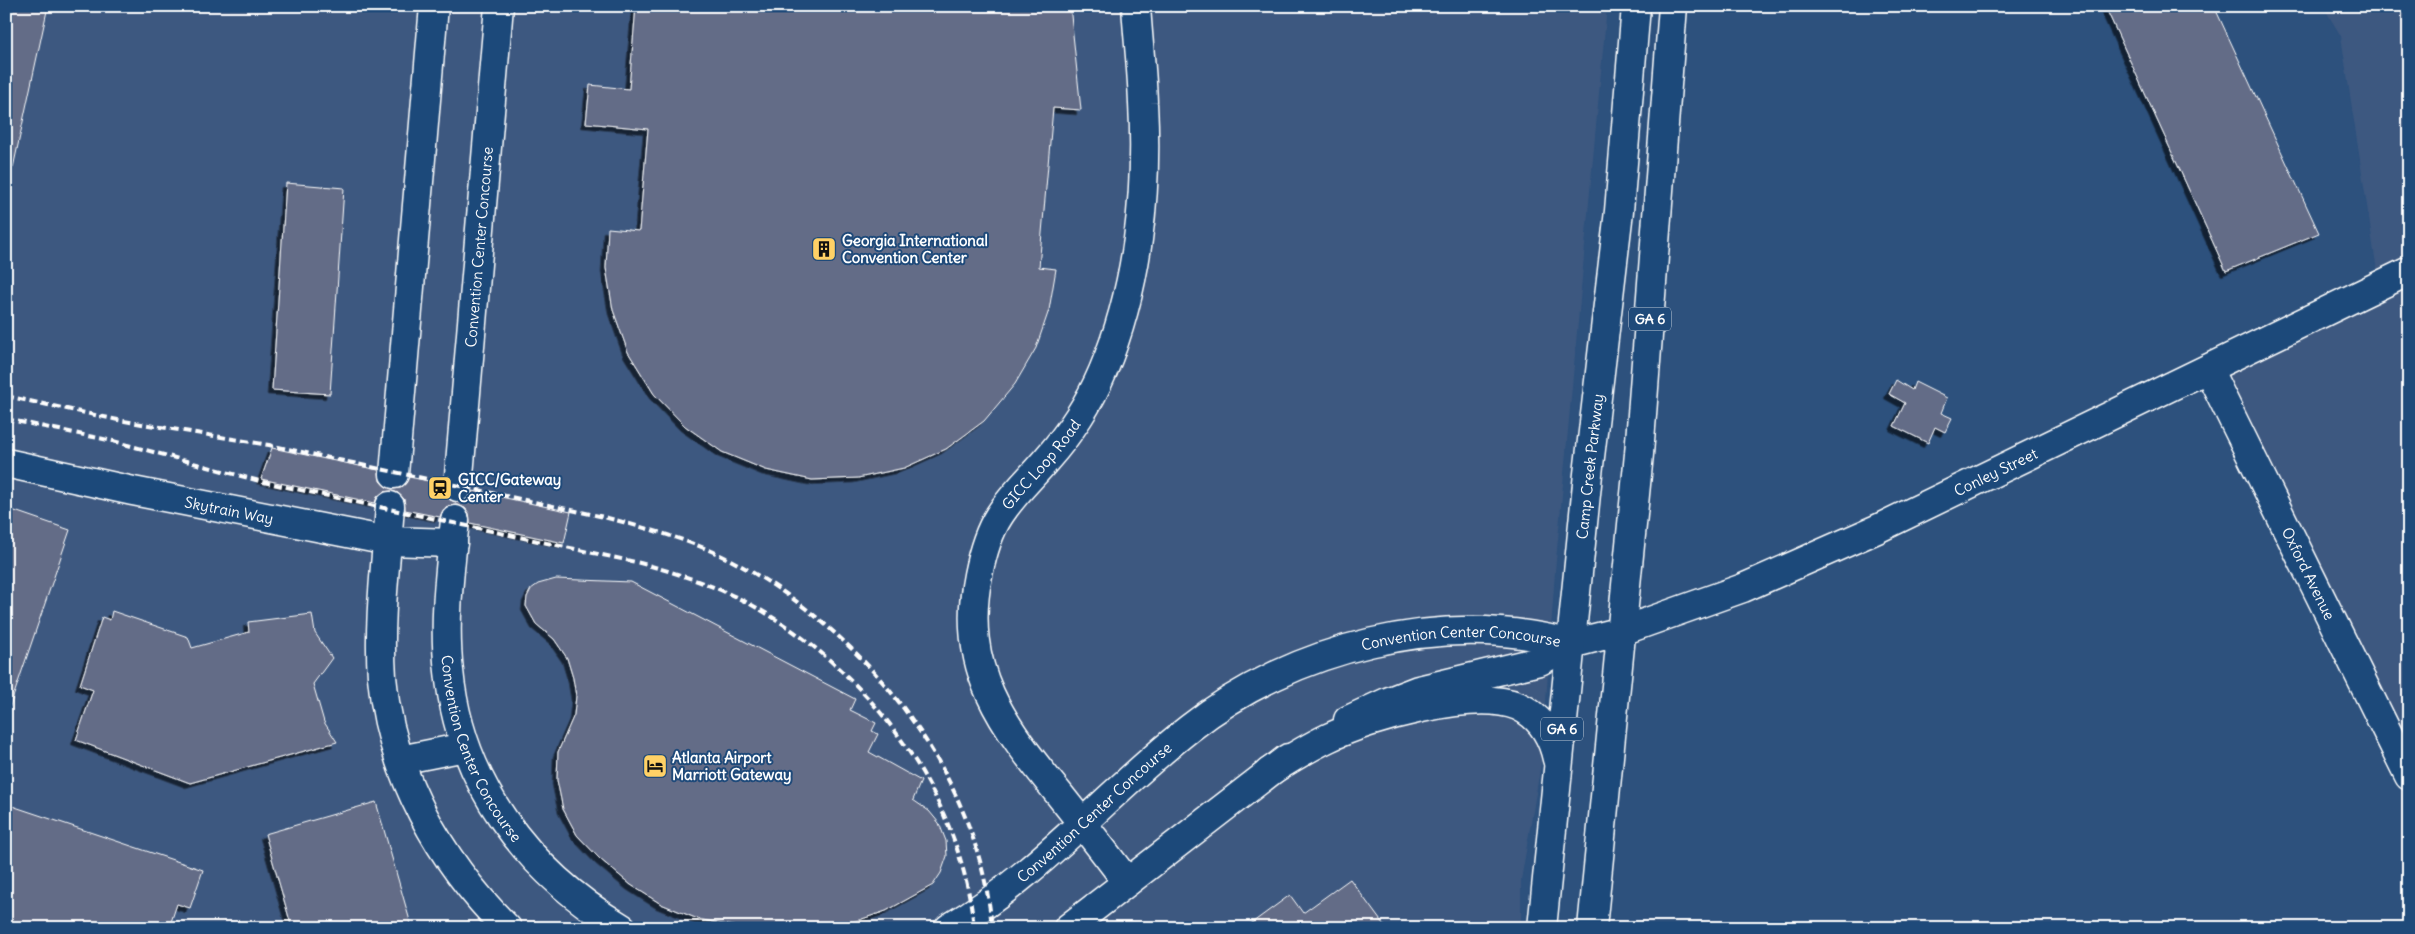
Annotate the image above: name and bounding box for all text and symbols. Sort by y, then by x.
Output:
street label: Convention Center Concourse [460,146,496,348]
place label: Georgia International Convention Center [842,231,988,267]
building icon: Georgia International Convention Center [811,236,837,262]
road number: GA 6 [1629,308,1671,330]
street label: Camp Creek Parkway [1572,393,1607,540]
street label: GICC Loop Road [997,415,1084,513]
street label: Conley Street [1951,443,2040,500]
place label: GICC/Gateway Center [458,470,561,506]
station icon: GICC/Gateway Center [427,475,453,501]
street label: Skytrain Way [183,492,275,528]
street label: Oxford Avenue [2278,524,2340,623]
street label: Convention Center Concourse [1359,621,1563,654]
street label: Convention Center Concourse [438,654,526,846]
road number: GA 6 [1541,718,1583,741]
street label: Convention Center Concourse [1013,738,1175,886]
place label: Atlanta Airport Marriott Gateway [672,748,791,785]
hotel icon: Atlanta Airport Marriott Gateway [642,753,668,779]

